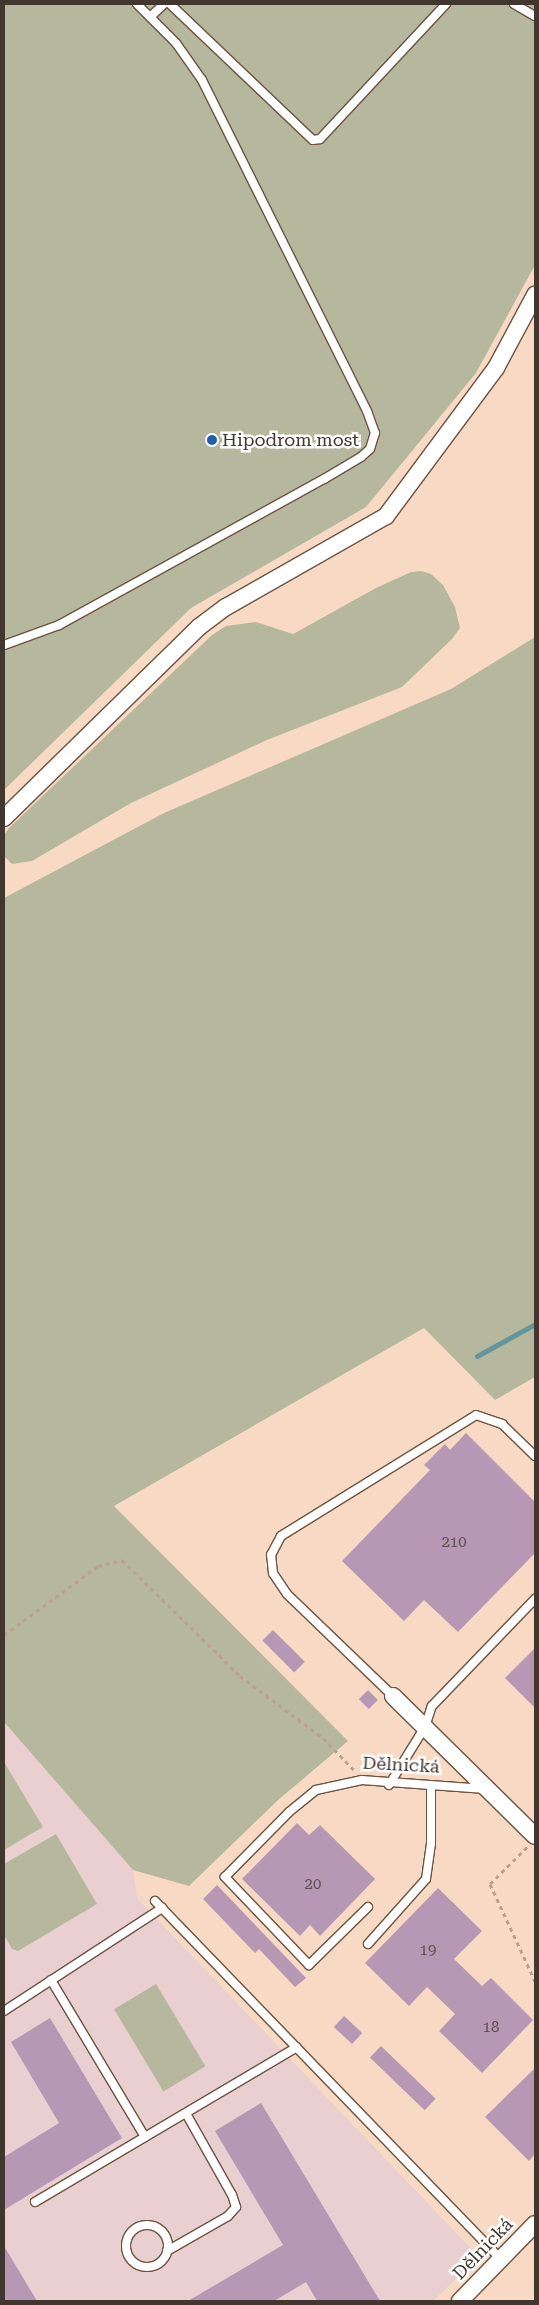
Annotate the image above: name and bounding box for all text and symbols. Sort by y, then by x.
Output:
place label: Hipodrom most [222,429,359,451]
marker: Hipodrom most [206,434,218,446]
house number: 210 [441,1534,467,1552]
street label: Dělnická [362,1752,440,1778]
house number: 20 [305,1876,321,1894]
house number: 19 [420,1942,436,1960]
house number: 18 [483,2019,499,2037]
street label: Dělnická [448,2214,518,2284]

